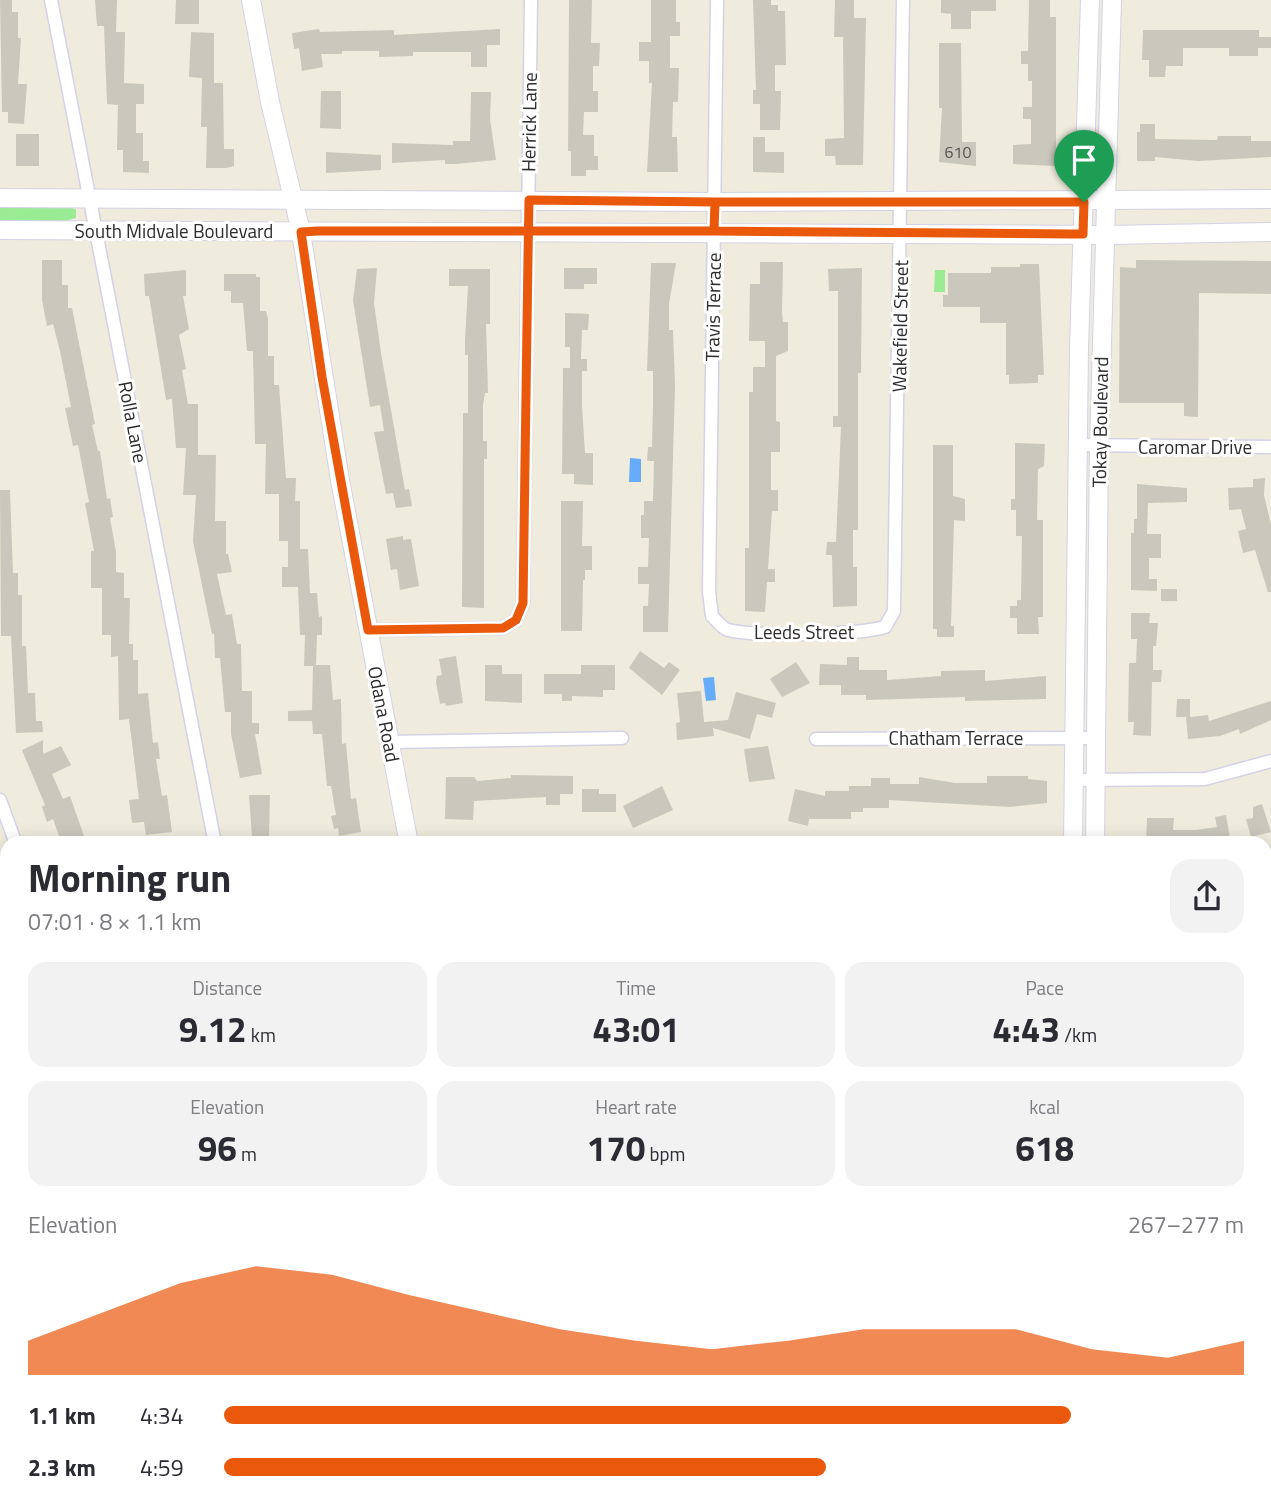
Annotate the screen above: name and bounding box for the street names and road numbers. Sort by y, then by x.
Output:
street label: Herrick Lane [513,72,544,172]
street label: South Midvale Boulevard [75,216,273,245]
street label: Travis Terrace [697,252,728,362]
street label: Wakefield Street [884,259,915,392]
street label: Tokay Boulevard [1084,356,1115,488]
street label: Rolla Lane [111,379,156,465]
street label: Caromar Drive [1138,432,1252,461]
street label: Leeds Street [754,617,854,646]
street label: Odana Road [361,663,408,764]
street label: Chatham Terrace [889,723,1023,752]

